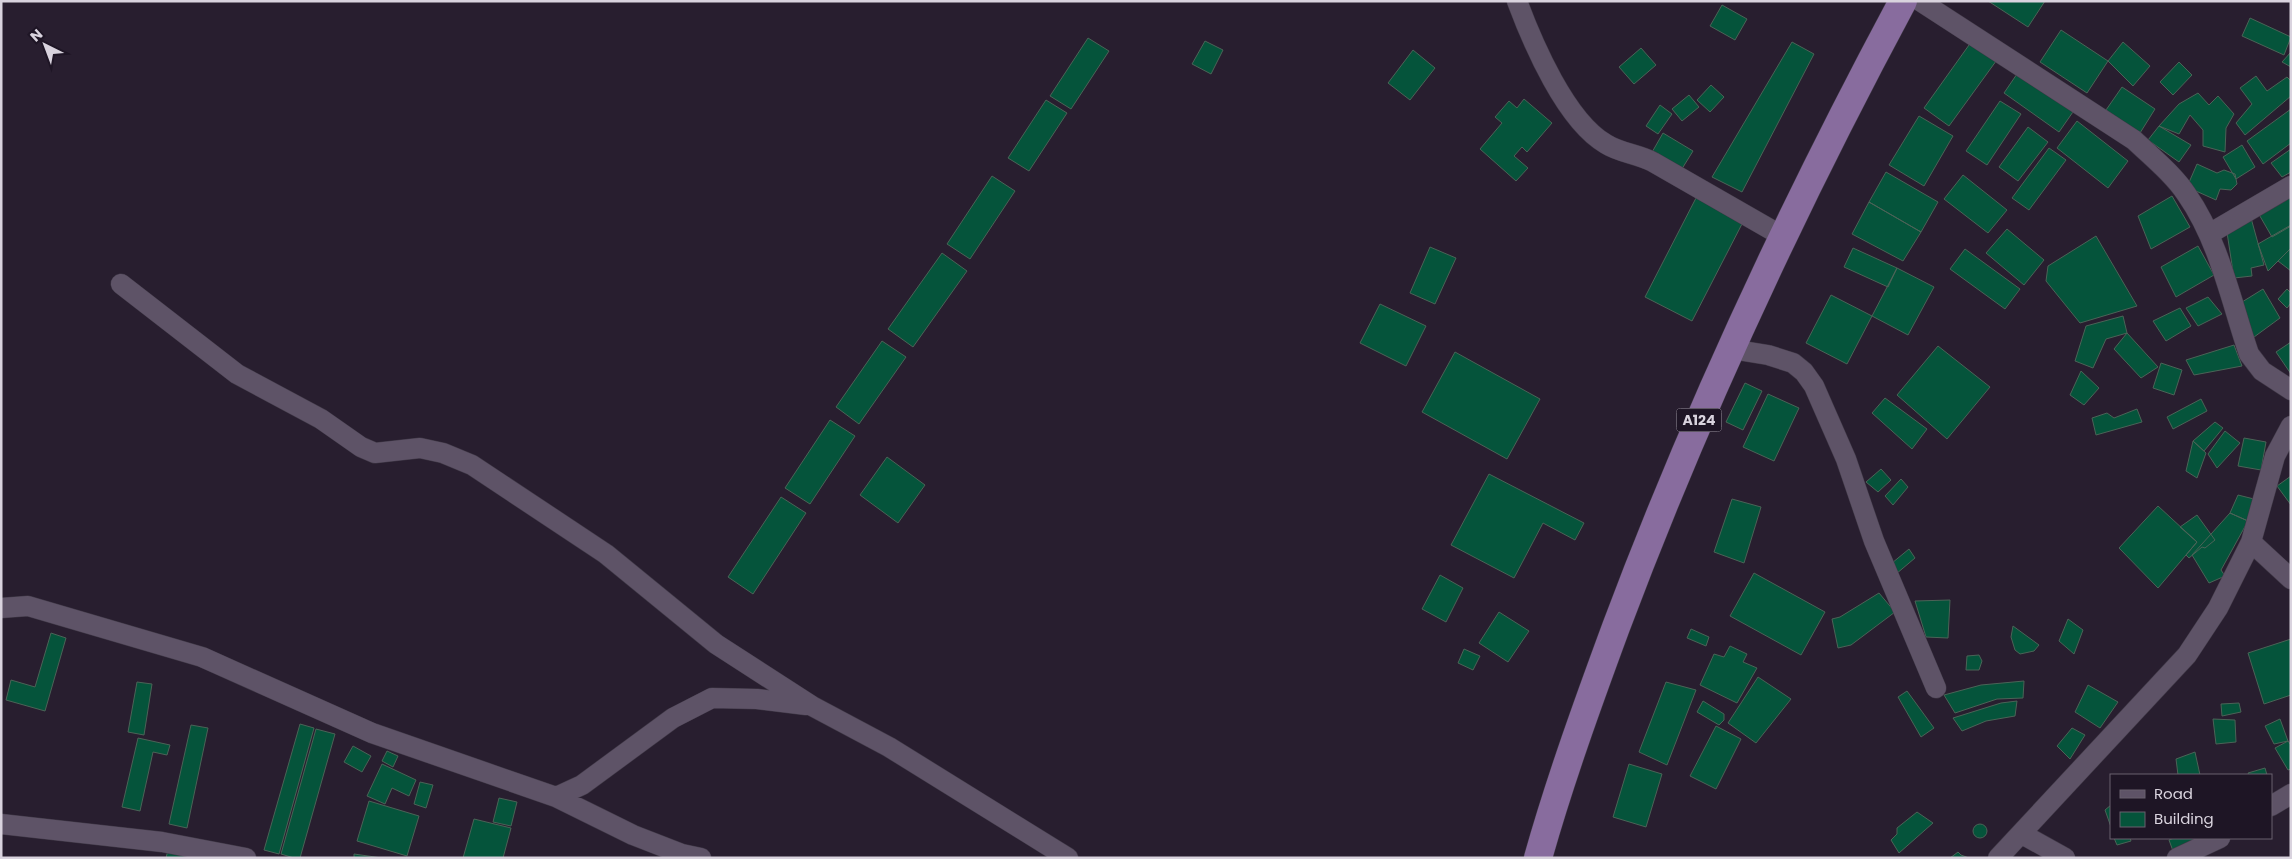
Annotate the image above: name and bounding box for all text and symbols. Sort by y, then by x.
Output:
north arrow [20,20,70,70]
text: N [26,24,47,46]
road number: A124 [1676,408,1722,432]
legend [2110,774,2272,839]
text: Road [2154,783,2193,804]
text: Building [2154,808,2214,829]

